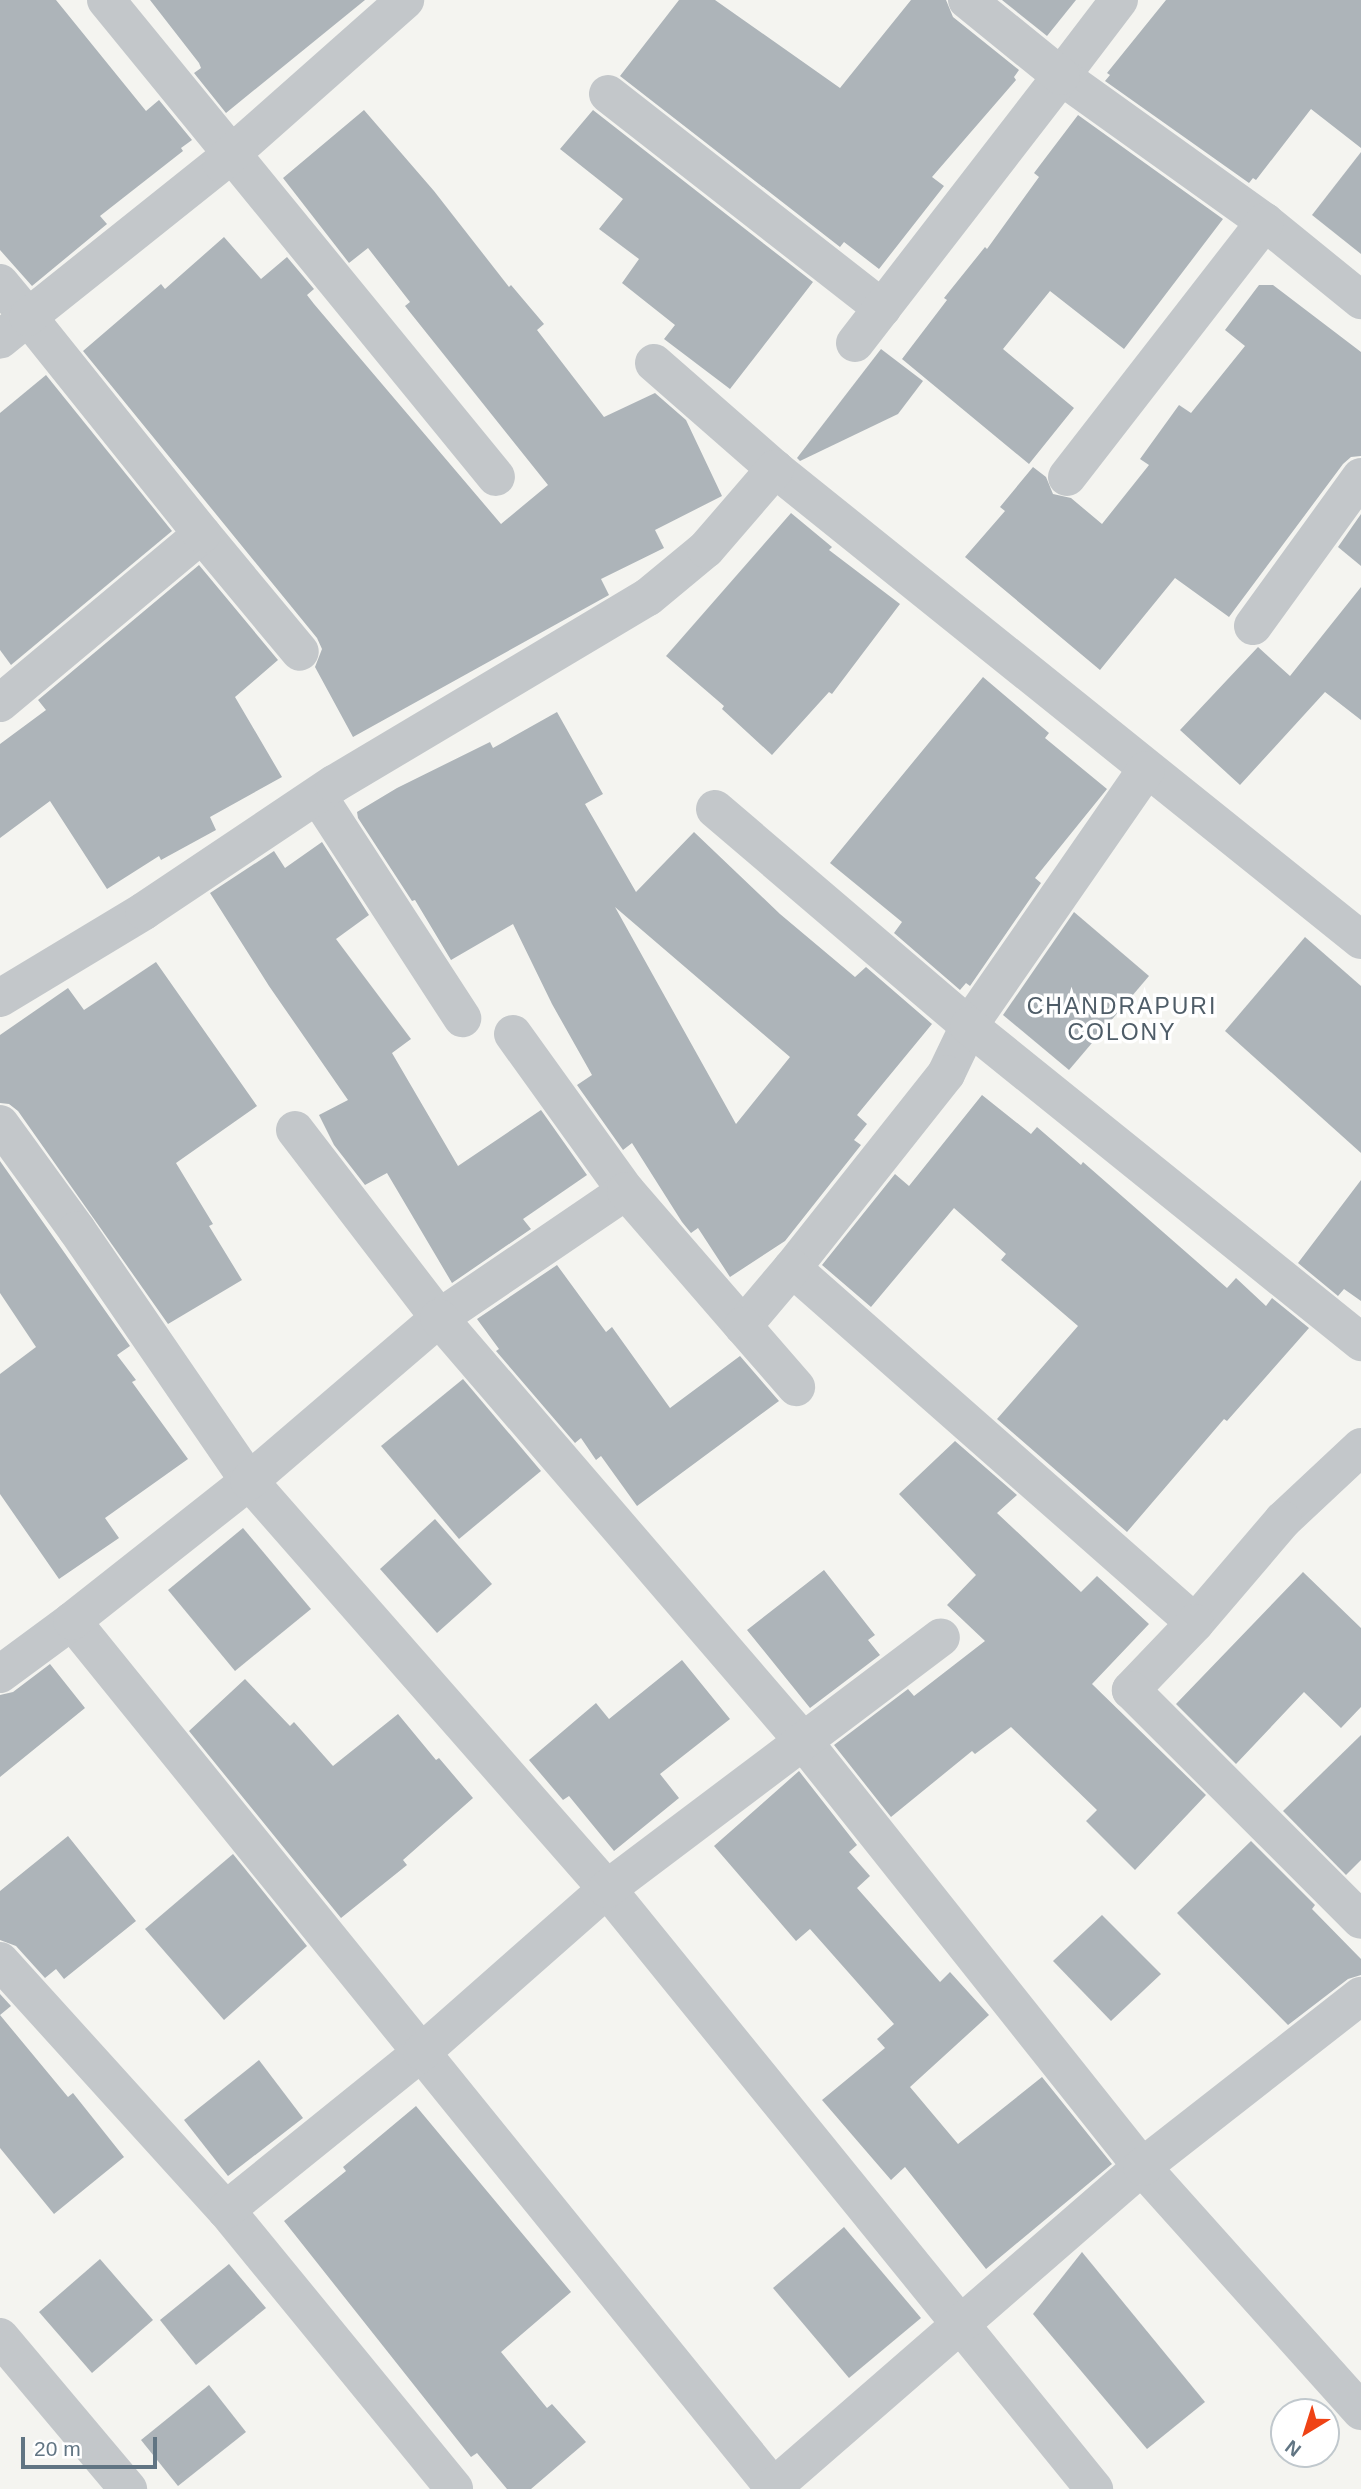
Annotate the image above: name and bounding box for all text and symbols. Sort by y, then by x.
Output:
district label: CHANDRAPURI COLONY [1028,992,1216,1046]
north arrow [1270,2398,1340,2468]
scale bar [24,2422,161,2466]
text: N [1281,2436,1305,2461]
text: 20 m [34,2437,81,2460]

